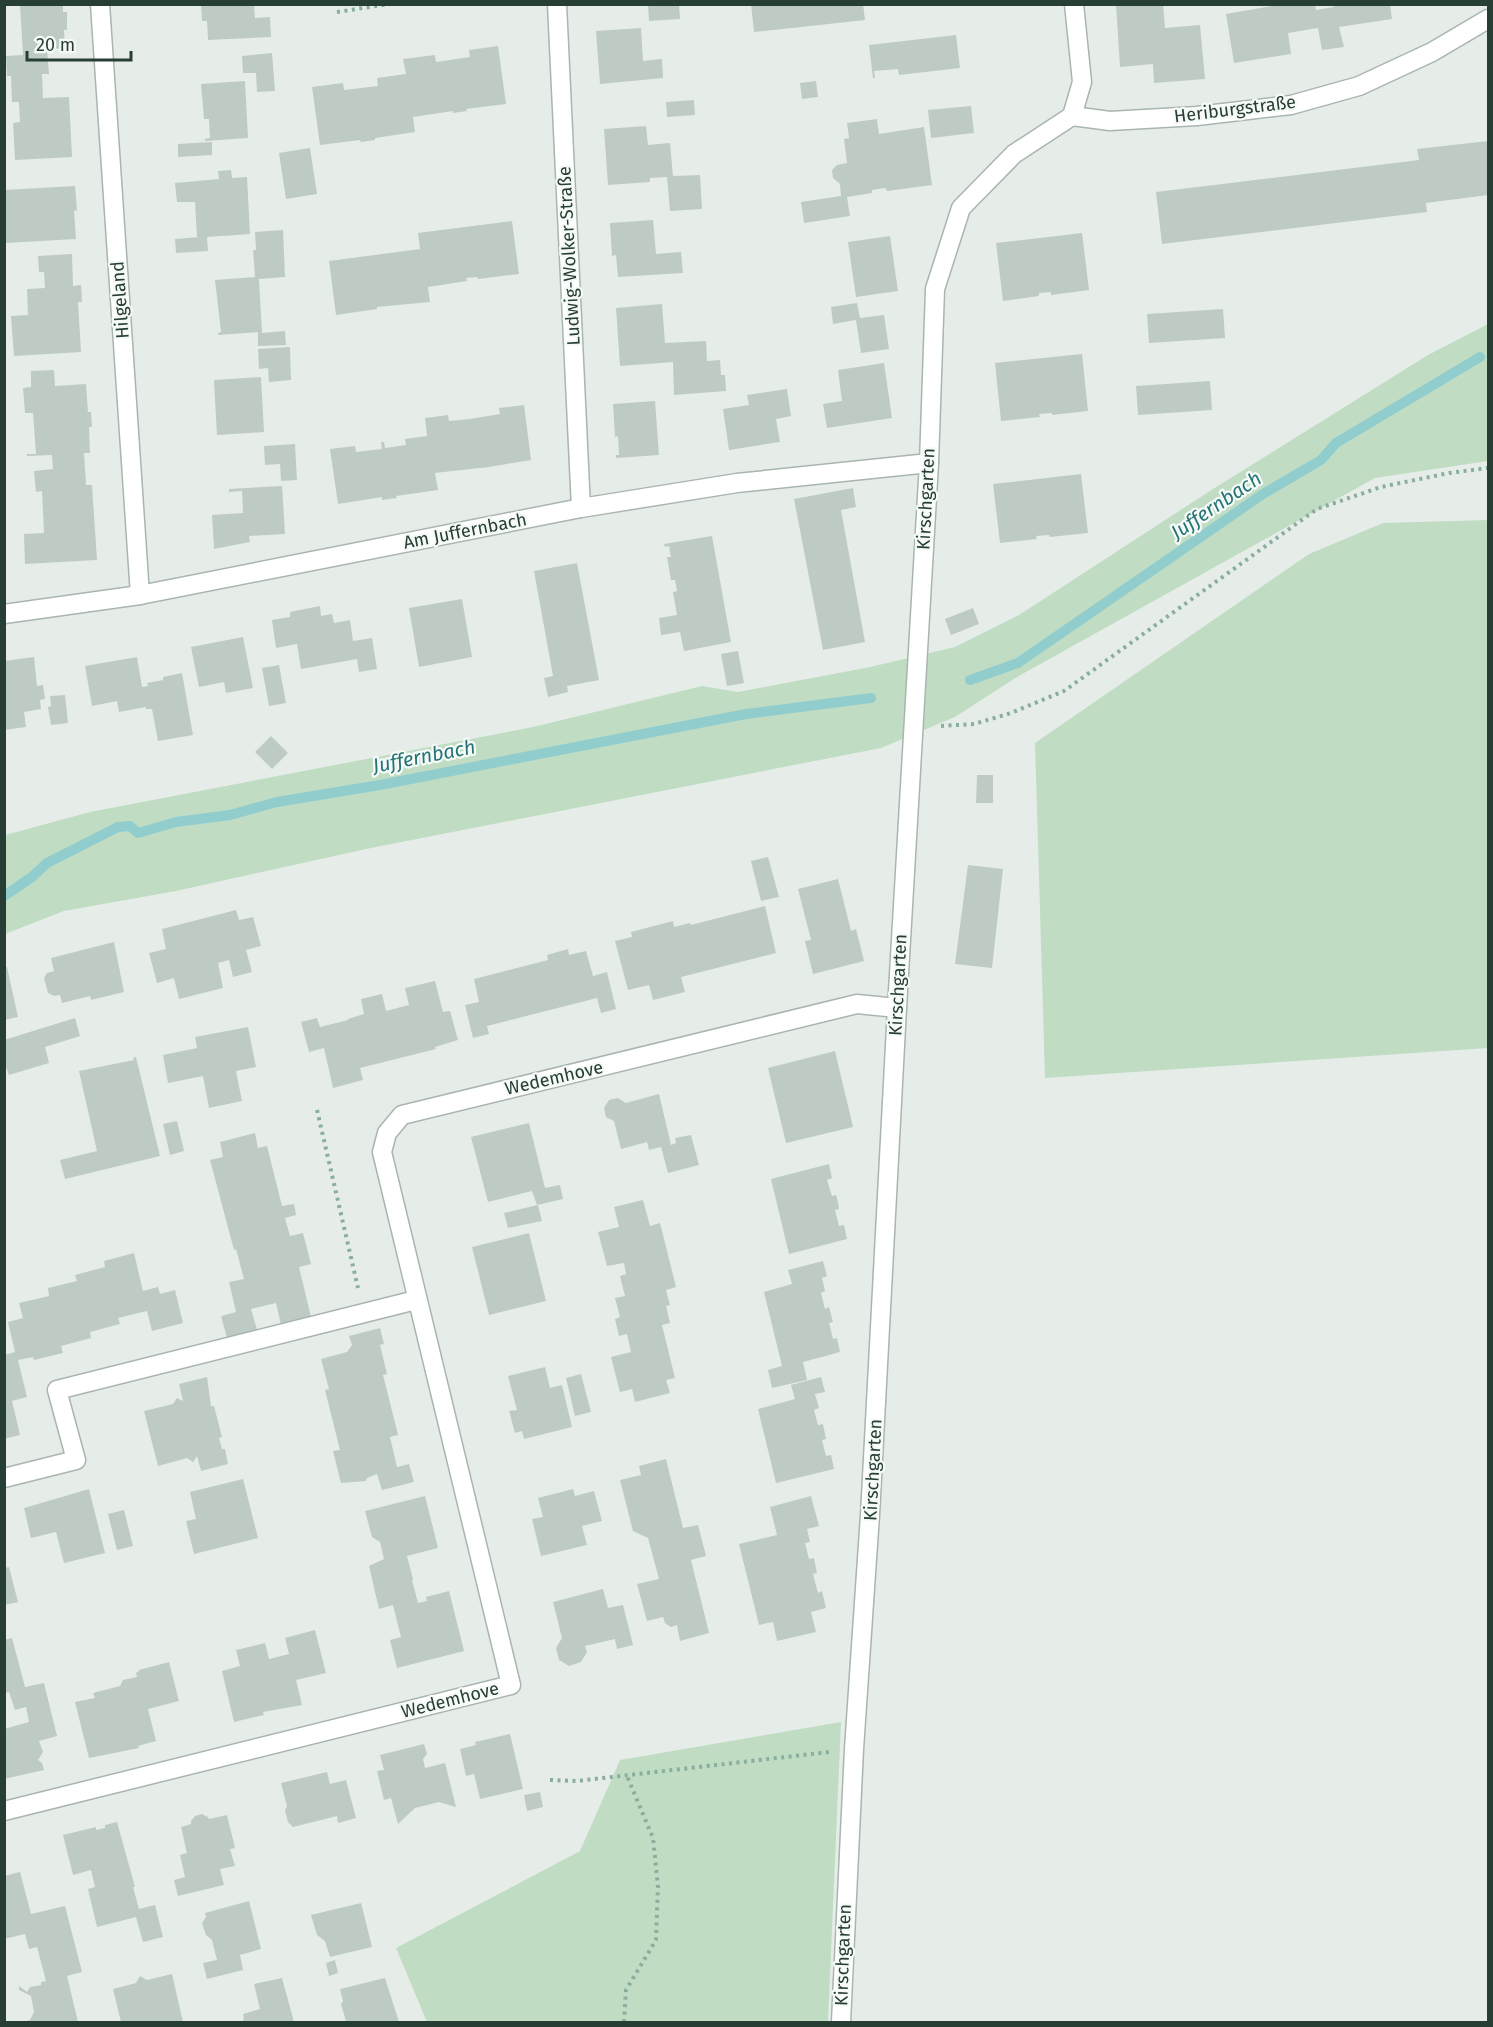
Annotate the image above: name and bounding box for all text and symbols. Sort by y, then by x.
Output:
scale bar [27,24,130,62]
text: 20 m [36,34,75,56]
street label: Heriburgstraße [1173,91,1297,127]
street label: Ludwig-Wolker-Straße [553,166,585,346]
street label: Hilgeland [106,260,134,340]
street label: Kirschgarten [912,447,940,551]
water label: Juffernbach [1165,466,1266,545]
street label: Am Juffernbach [401,508,529,554]
water label: Juffernbach [370,734,477,778]
street label: Kirschgarten [884,933,912,1037]
street label: Wedemhove [503,1056,605,1100]
street label: Kirschgarten [859,1418,887,1522]
street label: Wedemhove [399,1677,501,1723]
street label: Kirschgarten [830,1904,856,2006]

